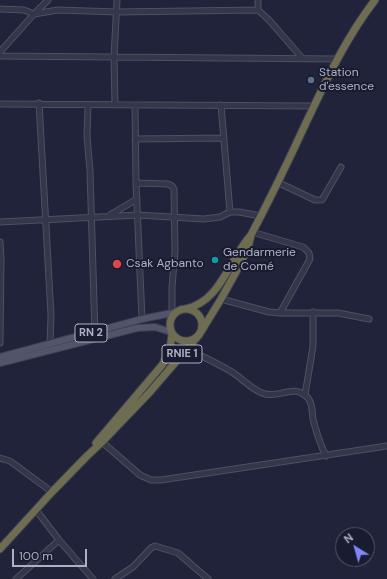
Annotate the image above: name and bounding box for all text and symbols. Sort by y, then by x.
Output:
place label: Station d'essence [319,66,374,94]
marker: Station d'essence [306,75,316,85]
place label: Gendarmerie de Comé [223,246,296,274]
marker: Gendarmerie de Comé [210,255,220,265]
place label: Csak Agbanto [126,257,204,271]
marker: Csak Agbanto [111,258,123,270]
road number: RN 2 [75,324,107,342]
road number: RNIE 1 [162,345,202,363]
north arrow [335,527,375,567]
text: N [341,530,356,546]
scale bar [14,541,89,567]
text: 100 m [19,548,53,564]

